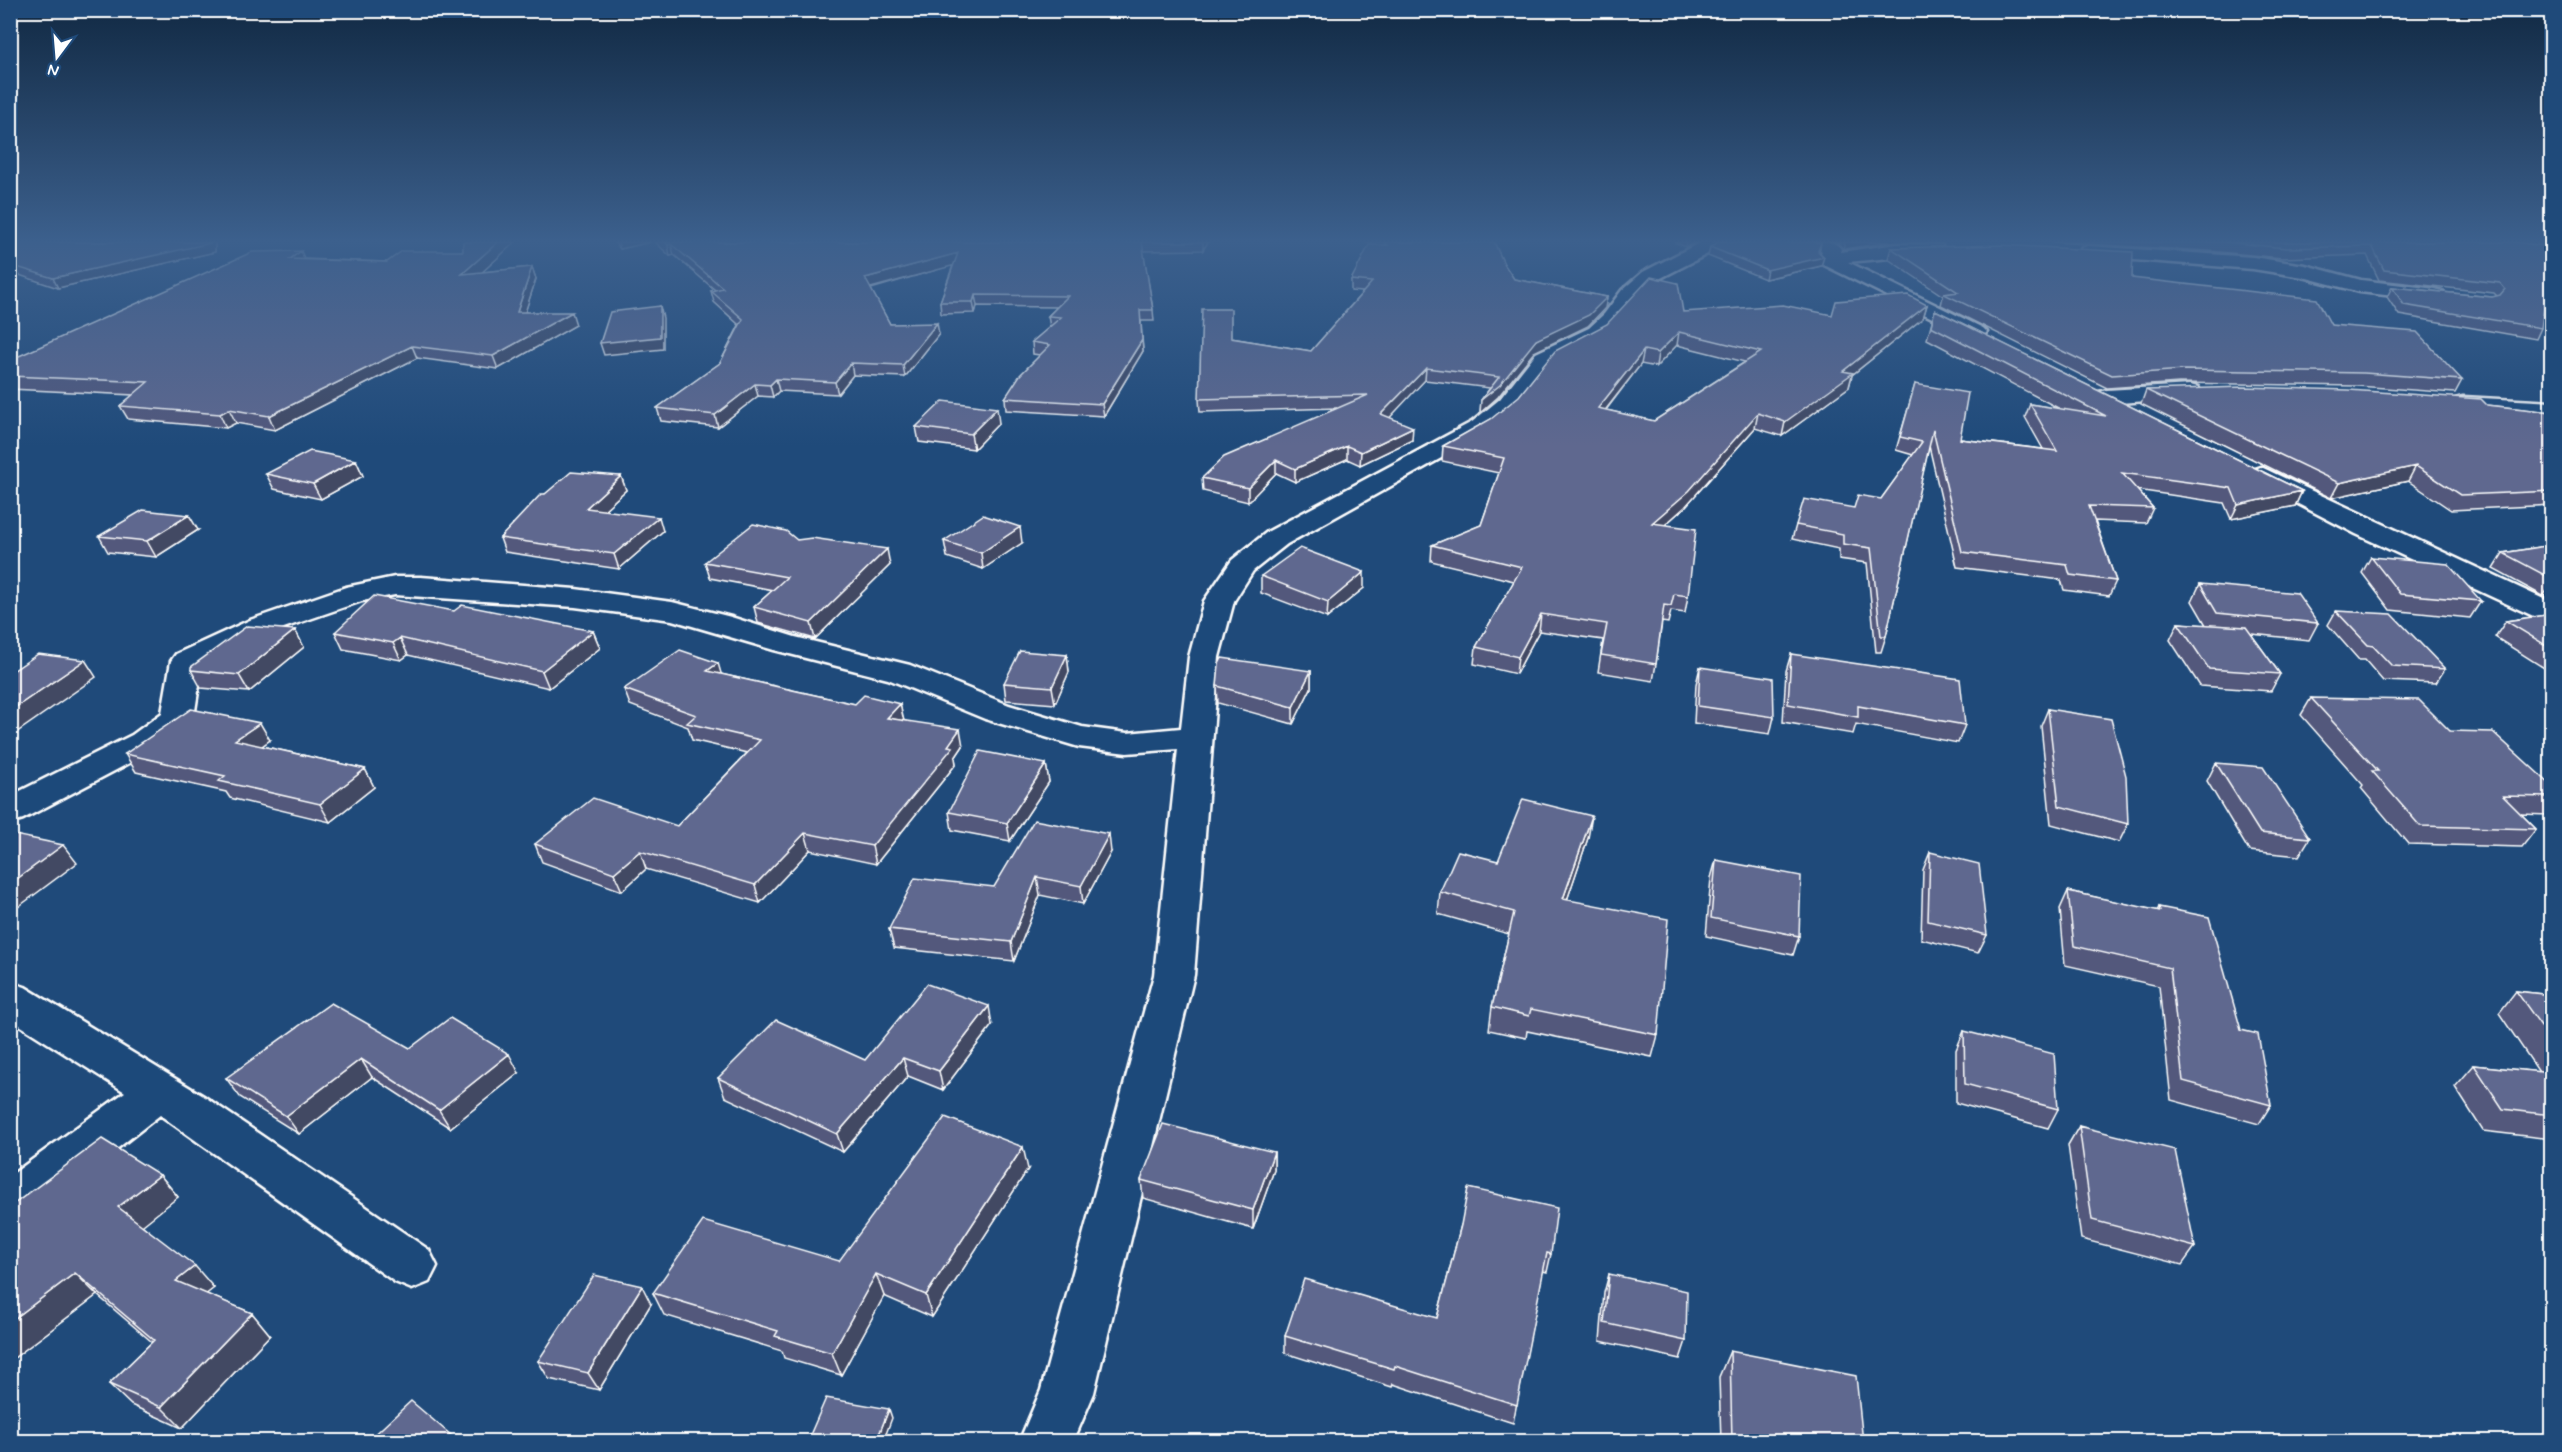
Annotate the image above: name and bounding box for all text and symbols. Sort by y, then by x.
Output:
north arrow [27,27,87,87]
text: N [45,58,61,82]

